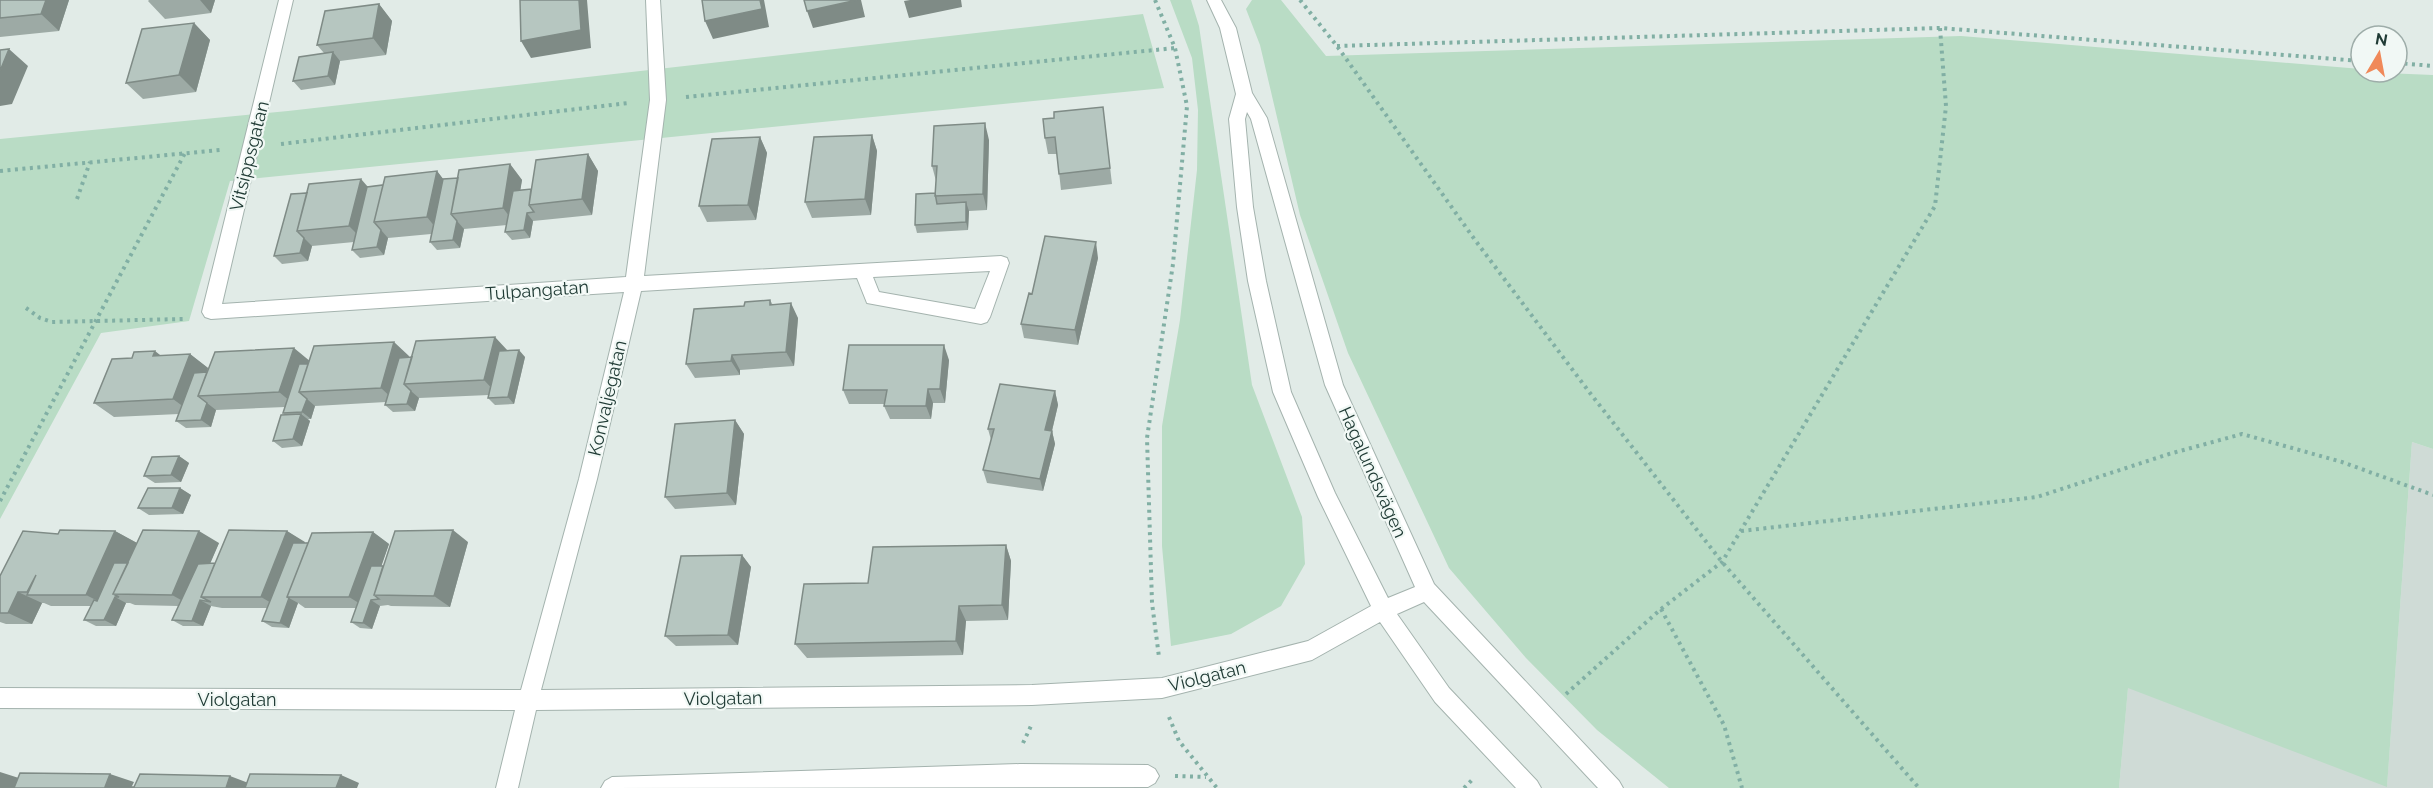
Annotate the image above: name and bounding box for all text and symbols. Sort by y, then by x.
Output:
north arrow [2349,24,2409,84]
text: N [2374,29,2389,50]
street label: Vitsippsgatan [225,99,273,213]
street label: Tulpangatan [485,276,589,304]
street label: Konvaljegatan [584,338,630,458]
street label: Hagalundsvägen [1335,403,1411,541]
street label: Violgatan [1166,656,1248,696]
street label: Violgatan [683,687,763,709]
street label: Violgatan [198,689,276,710]

